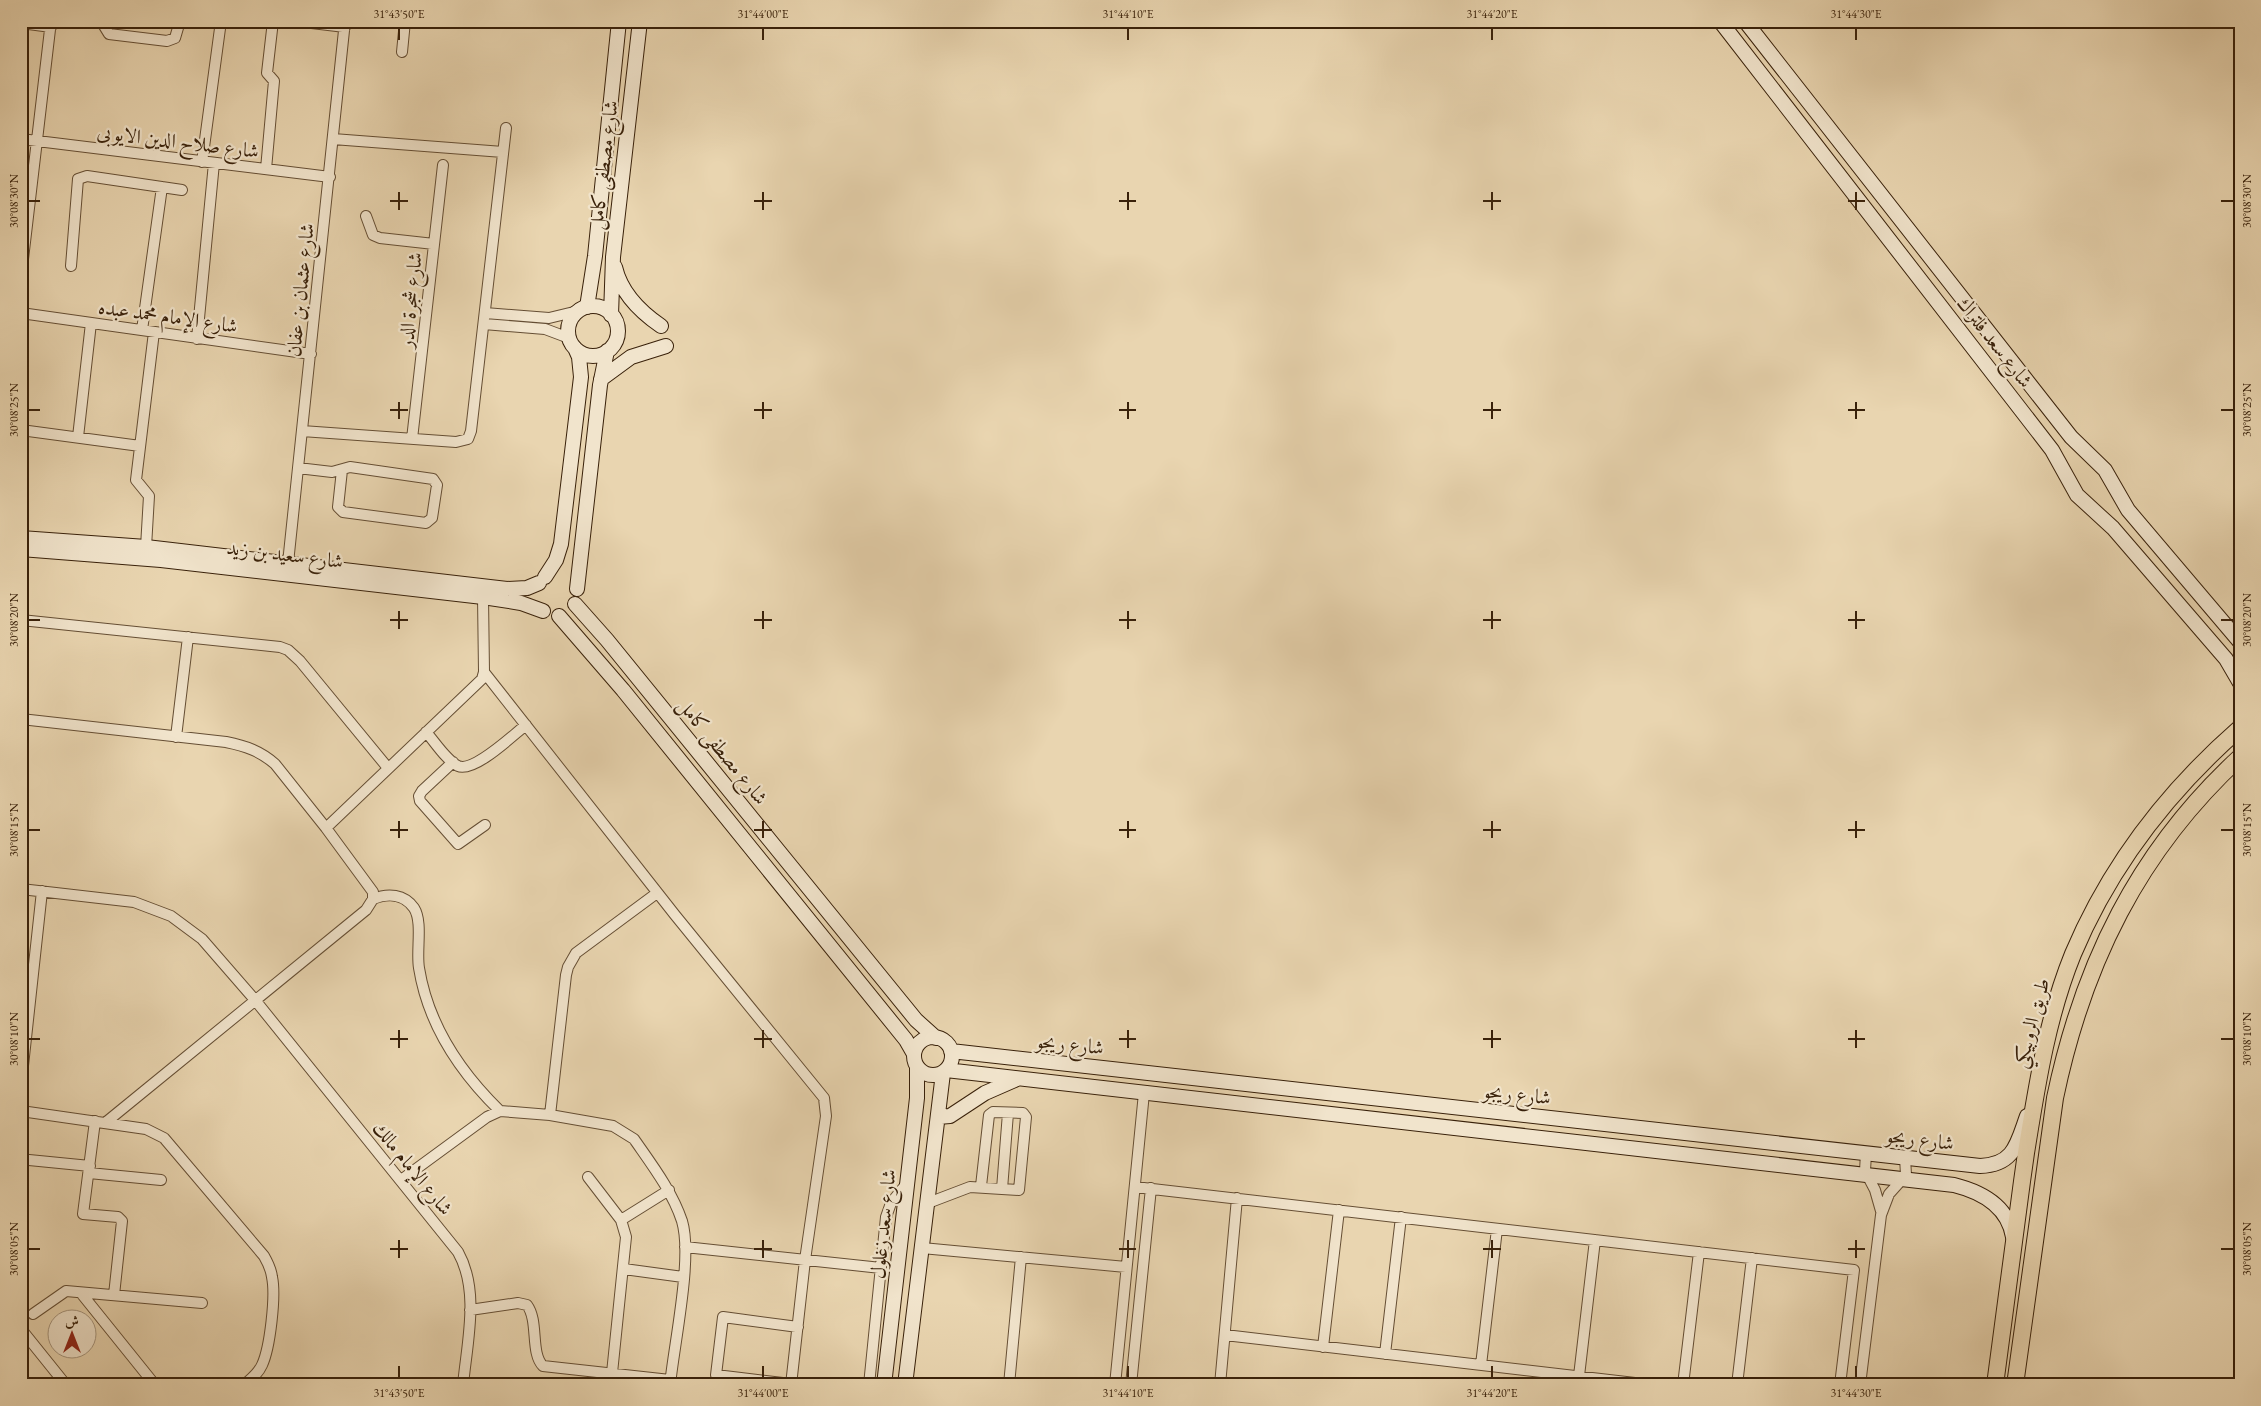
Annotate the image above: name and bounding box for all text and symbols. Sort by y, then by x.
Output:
text: 31°43'50"E [373,6,425,22]
text: 31°44'00"E [737,6,789,22]
text: 31°44'10"E [1102,6,1154,22]
text: 31°44'20"E [1466,6,1518,22]
text: 31°44'30"E [1830,6,1882,22]
street label: شارع مصطفى كامل [582,99,629,232]
street label: شارع صلاح الدين الايوبى [95,118,260,169]
text: 30°08'30"N [6,174,22,228]
text: 30°08'30"N [2239,174,2255,228]
street label: شارع عثمان بن عفان [280,222,325,359]
street label: شارع شجرة الدر [392,251,433,352]
street label: شارع سعد فلتراك [1947,291,2039,396]
street label: شارع الإمام محمد عبده [96,293,239,344]
text: 30°08'25"N [6,383,22,437]
text: 30°08'25"N [2239,383,2255,437]
street label: شارع سعيد بن زيد [225,534,345,579]
text: 30°08'20"N [6,593,22,647]
text: 30°08'20"N [2239,593,2255,647]
street label: شارع مصطفى كامل [668,692,774,813]
text: 30°08'15"N [6,803,22,857]
text: 30°08'15"N [2239,803,2255,857]
street label: طريق الروبيكي [2007,975,2061,1072]
text: 30°08'10"N [6,1012,22,1066]
text: 30°08'10"N [2239,1012,2255,1066]
street label: شارع ريجو [1032,1027,1105,1065]
street label: شارع ريجو [1479,1077,1552,1115]
street label: شارع الإمام مالك [363,1116,459,1224]
street label: شارع ريجو [1882,1122,1955,1161]
street label: شارع سعد زغلول [864,1168,907,1281]
text: 30°08'05"N [6,1222,22,1276]
text: 30°08'05"N [2239,1222,2255,1276]
north arrow [48,1308,98,1358]
text: ش [65,1312,79,1330]
text: 31°43'50"E [373,1385,425,1401]
text: 31°44'00"E [737,1385,789,1401]
text: 31°44'10"E [1102,1385,1154,1401]
text: 31°44'20"E [1466,1385,1518,1401]
text: 31°44'30"E [1830,1385,1882,1401]

